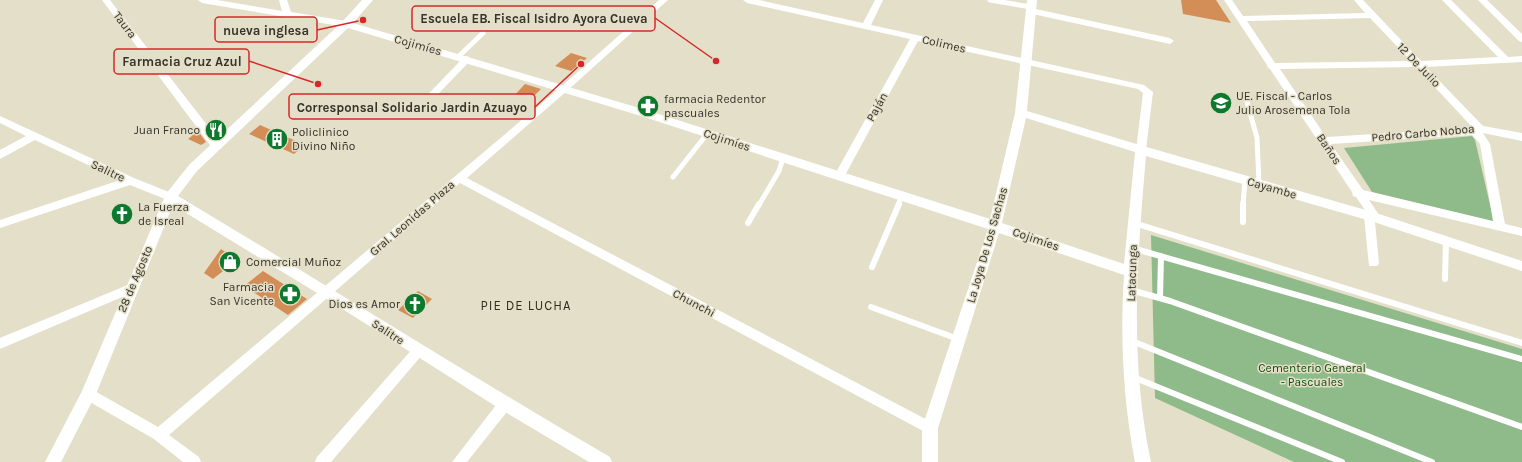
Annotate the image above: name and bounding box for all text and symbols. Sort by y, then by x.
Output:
callout: Escuela EB. Fiscal Isidro Ayora Cueva [412,6,655,31]
street label: Taura [110,9,140,41]
text: Escuela EB. Fiscal Isidro Ayora Cueva [420,11,648,26]
callout: nueva inglesa [215,17,317,42]
text: nueva inglesa [223,23,309,38]
street label: Cojimíes [393,32,443,58]
street label: Colimes [921,32,967,56]
street label: 12 De Julio [1394,40,1444,90]
callout: Farmacia Cruz Azul [114,49,249,74]
text: Farmacia Cruz Azul [122,54,242,69]
place label: UE. Fiscal - Carlos Julio Arosemena Tola [1236,89,1350,117]
street label: Paján [863,90,891,124]
school or university icon: UE. Fiscal - Carlos Julio Arosemena Tola [1208,90,1234,116]
place label: farmacia Redentor pascuales [664,92,766,120]
pharmacy icon: farmacia Redentor pascuales [635,93,661,119]
callout: Corresponsal Solidario Jardin Azuayo [289,94,535,119]
text: Corresponsal Solidario Jardin Azuayo [297,100,527,115]
restaurant icon: Juan Franco [203,117,229,143]
street label: Pedro Carbo Noboa [1371,122,1475,144]
place label: Juan Franco [134,123,200,137]
place label: Policlinico Divino Niño [292,125,355,153]
building icon: Policlinico Divino Niño [264,126,290,152]
street label: Cojimíes [702,126,752,154]
street label: Baños [1314,131,1344,167]
street label: Salitre [89,157,127,185]
street label: Cayambe [1246,174,1298,202]
street label: Gral. Leonidas Plaza [367,177,457,259]
street label: La Joya De Los Sachas [964,185,1010,305]
place label: La Fuerza de Isreal [138,200,189,228]
church icon: La Fuerza de Isreal [109,201,135,227]
street label: Cojimíes [1011,224,1061,254]
street label: 28 de Agosto [115,244,155,314]
street label: Latacunga [1124,244,1140,302]
shop icon: Comercial Muñoz [217,249,243,275]
place label: Comercial Muñoz [246,255,341,269]
place label: Farmacia San Vicente [209,280,274,308]
pharmacy icon: Farmacia San Vicente [277,281,303,307]
street label: Chunchi [670,286,718,320]
church icon: Dios es Amor [402,291,428,317]
place label: Dios es Amor [328,297,401,311]
district label: PIE DE LUCHA [481,298,571,313]
street label: Salitre [369,316,407,348]
park label: Cementerio General - Pascuales [1258,361,1366,389]

